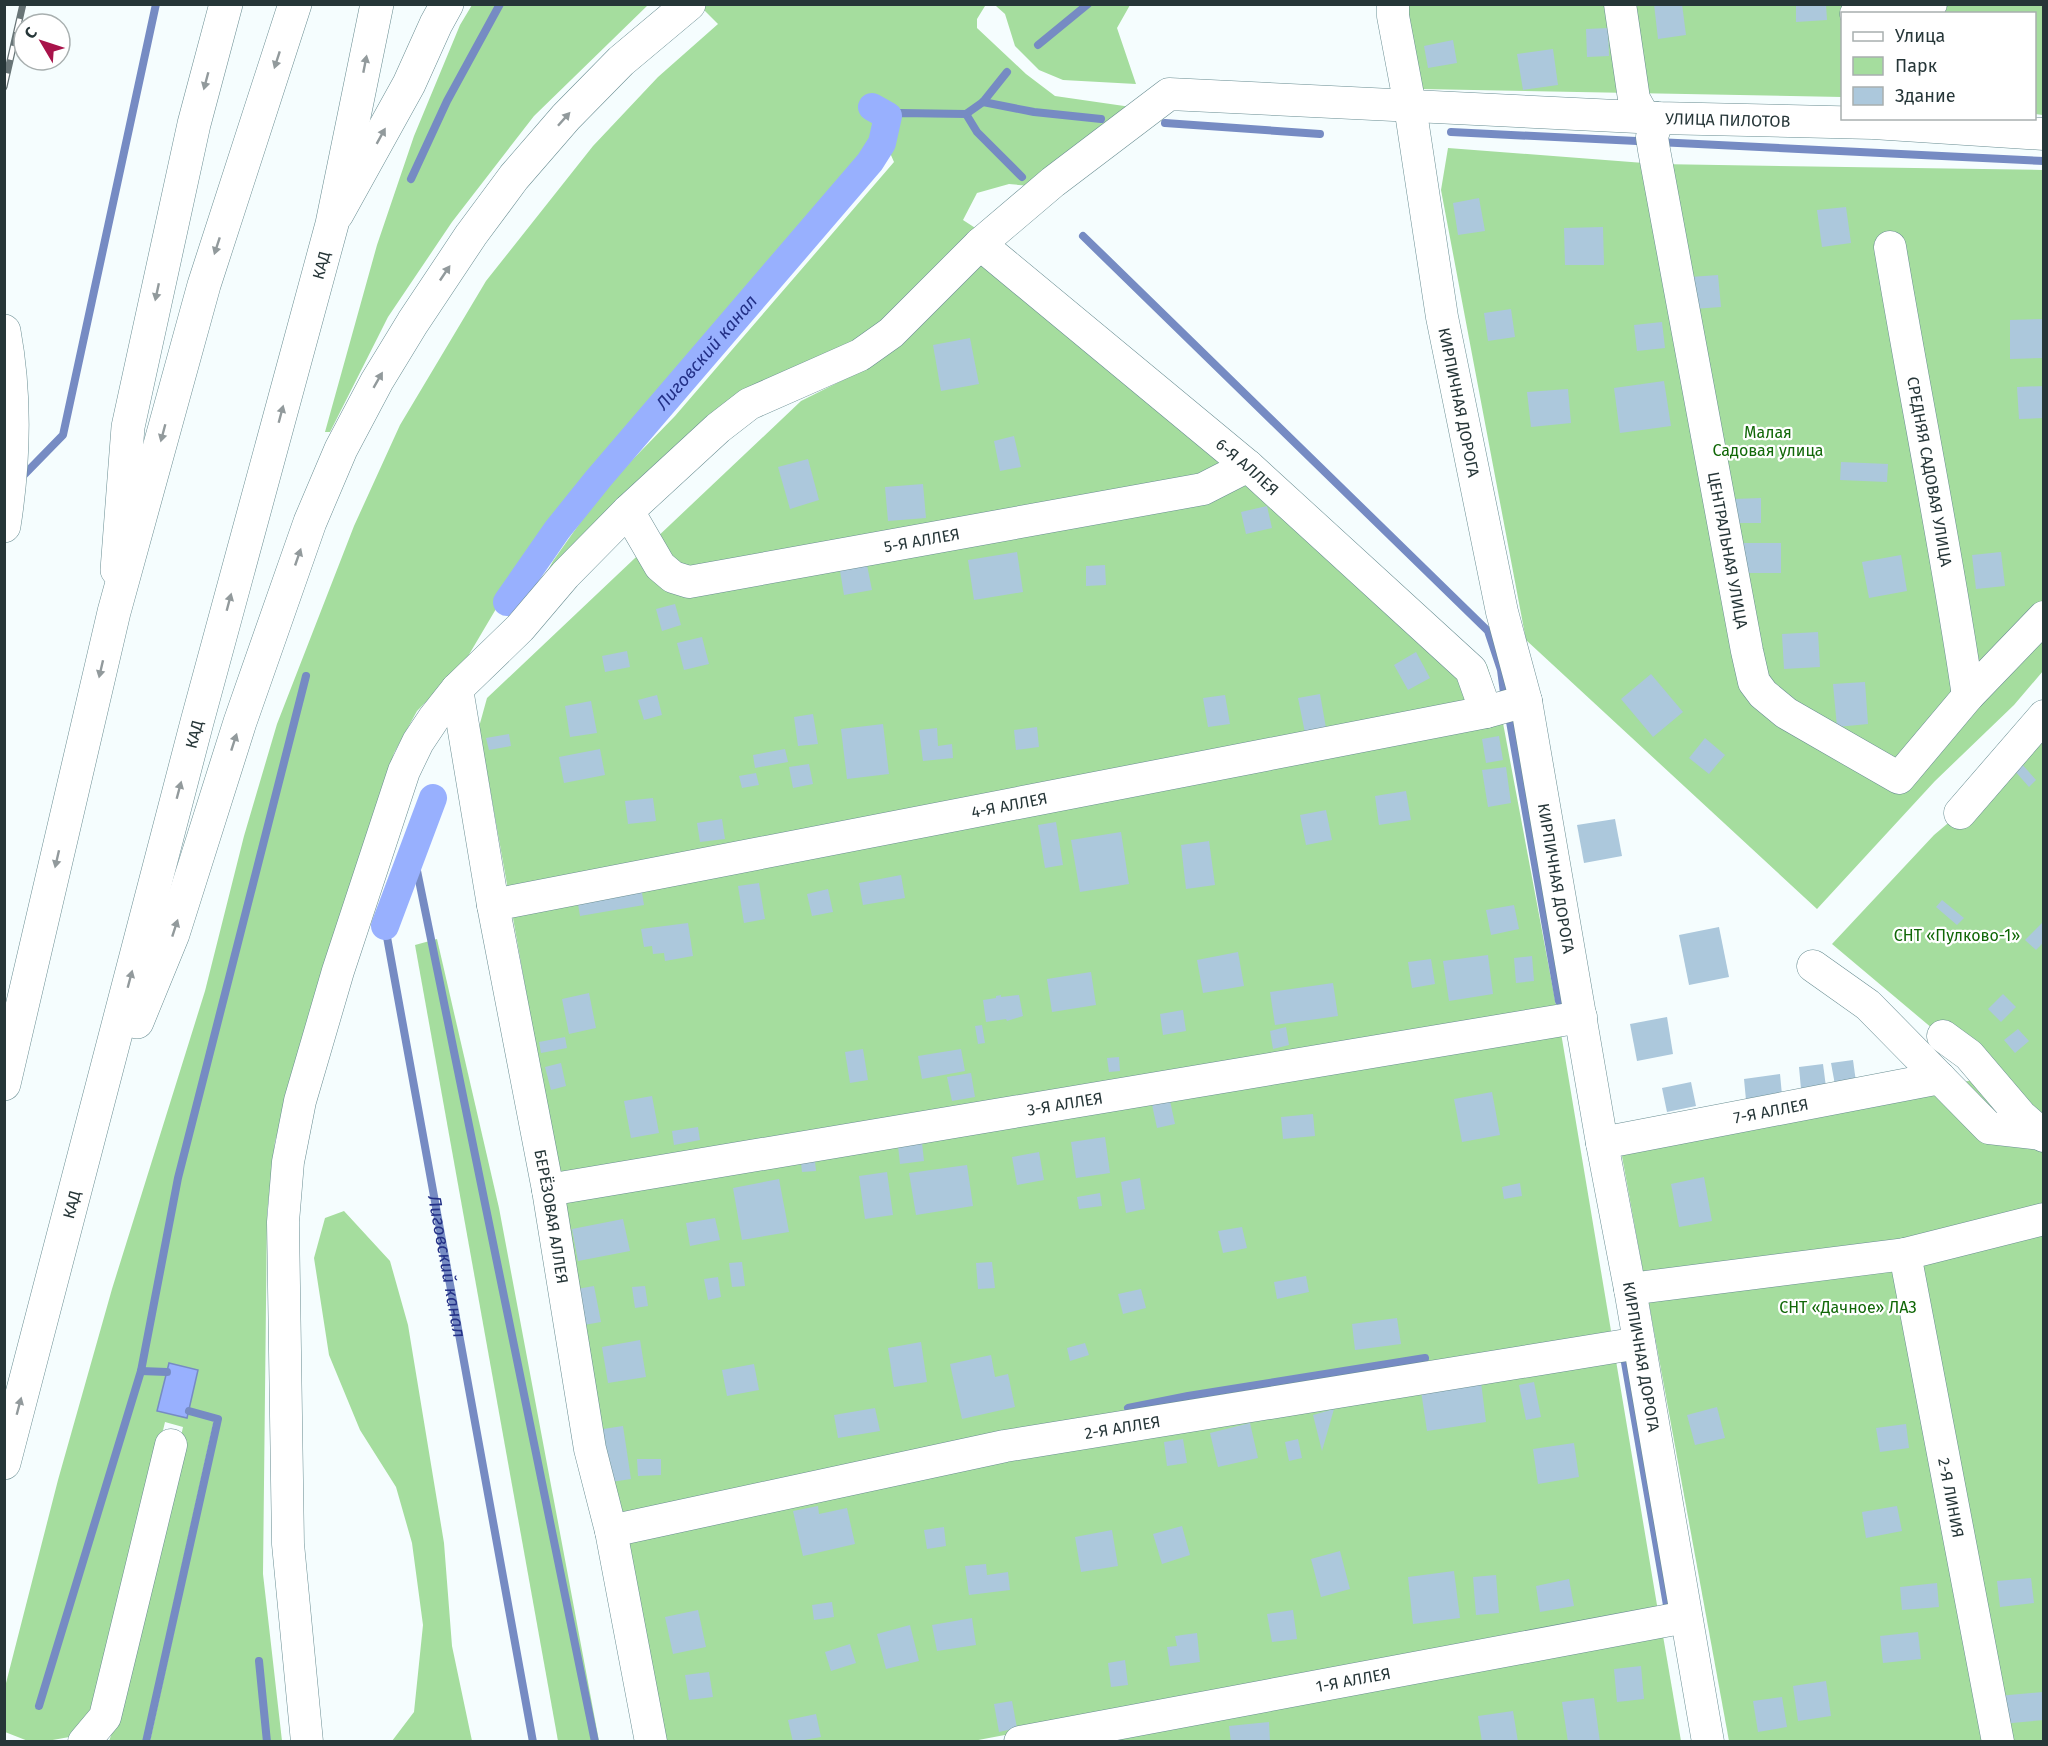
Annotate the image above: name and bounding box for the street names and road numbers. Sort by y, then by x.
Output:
street label: УЛИЦА ПИЛОТОВ [1665,109,1791,131]
street label: КАД [308,249,334,282]
street label: КИРПИЧНАЯ ДОРОГА [1434,326,1483,480]
street label: СРЕДНЯЯ САДОВАЯ УЛИЦА [1903,375,1956,569]
street label: 6-Я АЛЛЕЯ [1212,434,1283,499]
street label: ЦЕНТРАЛЬНАЯ УЛИЦА [1704,470,1752,631]
street label: 5-Я АЛЛЕЯ [882,524,961,557]
street label: КАД [182,718,207,751]
street label: 4-Я АЛЛЕЯ [970,788,1049,822]
street label: КИРПИЧНАЯ ДОРОГА [1534,802,1578,956]
street label: 3-Я АЛЛЕЯ [1025,1088,1104,1120]
street label: 7-Я АЛЛЕЯ [1732,1095,1810,1127]
street label: БЕРЁЗОВАЯ АЛЛЕЯ [530,1148,572,1285]
street label: КАД [59,1188,85,1221]
street label: КИРПИЧНАЯ ДОРОГА [1619,1280,1664,1434]
street label: 2-Я АЛЛЕЯ [1083,1412,1162,1443]
street label: 2-Я ЛИНИЯ [1934,1456,1968,1539]
street label: 1-Я АЛЛЕЯ [1314,1664,1392,1696]

